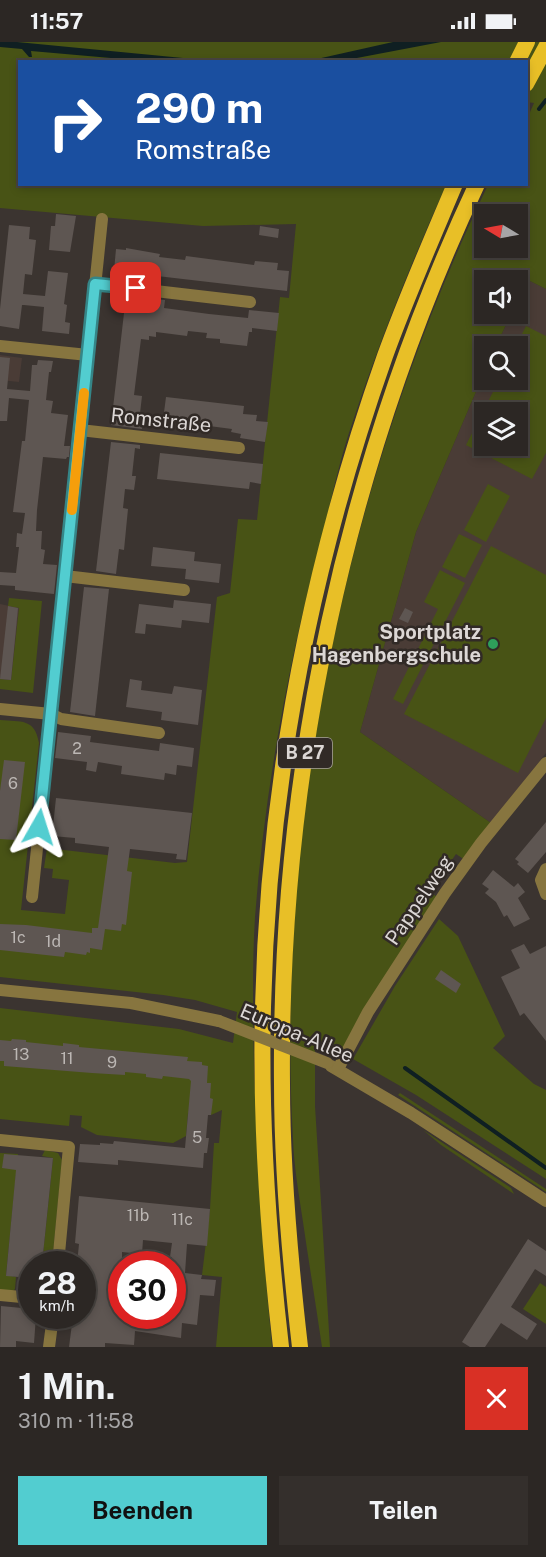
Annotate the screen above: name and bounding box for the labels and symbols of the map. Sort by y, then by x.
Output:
north arrow [474,204,528,258]
pin [110,262,161,313]
street label: Romstraße [110,403,212,437]
place label: Sportplatz Hagenbergschule [312,620,481,667]
marker: Sportplatz Hagenbergschule [486,637,500,651]
road number: B 27 [278,738,332,768]
house number: 2 [72,739,82,758]
house number: 6 [8,774,18,793]
position arrow [7,795,71,859]
street label: Pappelweg [380,850,458,950]
house number: 1c [10,928,26,947]
house number: 1d [45,932,61,951]
street label: Europa-Allee [237,998,357,1068]
house number: 13 [13,1045,29,1064]
house number: 11 [60,1049,74,1068]
house number: 9 [107,1053,117,1072]
house number: 5 [192,1128,202,1147]
house number: 11b [127,1206,149,1225]
house number: 11c [171,1210,193,1229]
speed limit sign: 30 [108,1251,186,1329]

